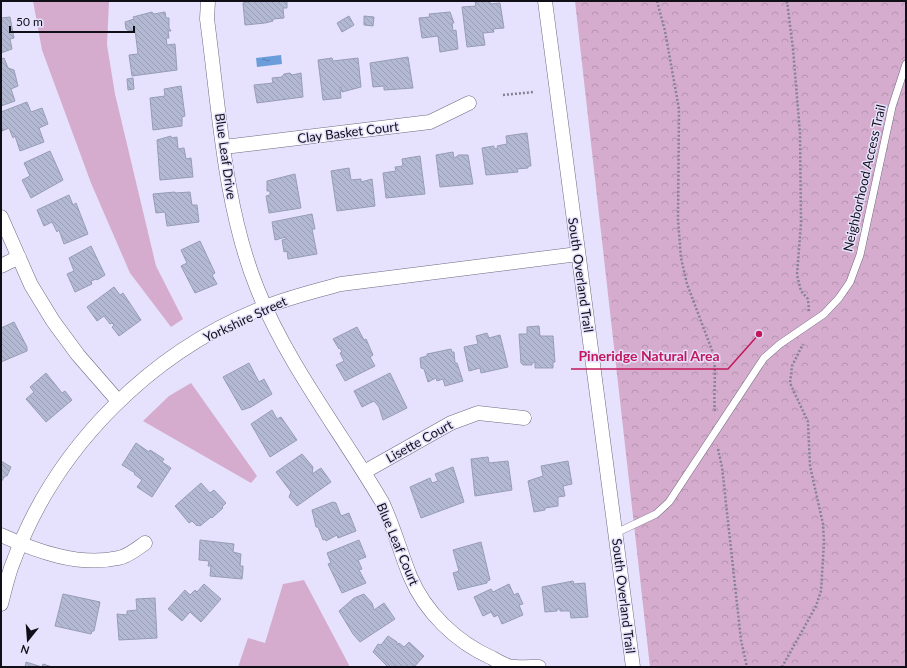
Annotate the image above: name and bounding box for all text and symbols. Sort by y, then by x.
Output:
scale bar [10,8,134,34]
text: 50 m [16,14,43,29]
street label: Neighborhood Access Trail [839,103,889,253]
street label: Blue Leaf Drive [212,112,240,200]
street label: Clay Basket Court [297,118,400,146]
street label: South Overland Trail [565,216,597,334]
street label: Yorkshire Street [201,293,290,345]
callout: Pineridge Natural Area [571,343,728,369]
text: Pineridge Natural Area [578,347,720,364]
street label: Lisette Court [383,416,455,466]
street label: Blue Leaf Court [373,500,423,588]
street label: South Overland Trail [609,538,639,654]
north arrow [8,620,48,660]
text: N [19,643,31,657]

